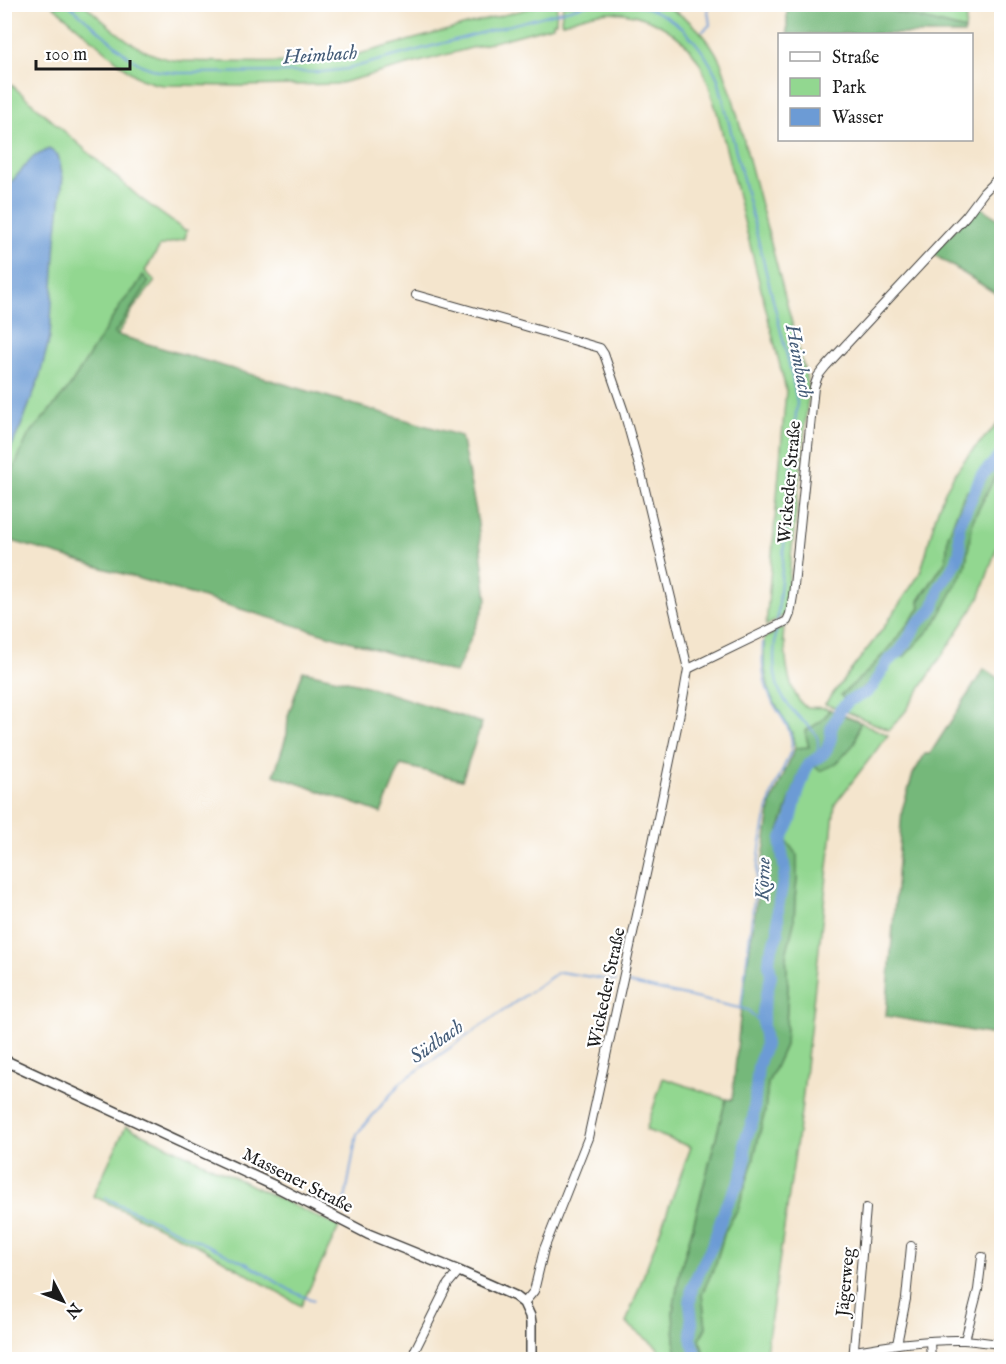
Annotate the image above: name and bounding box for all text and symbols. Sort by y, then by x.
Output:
scale bar [36,33,130,71]
legend [778,33,973,141]
water label: Heimbach [281,40,359,71]
text: 100 m [45,44,87,67]
text: Straße [832,47,879,70]
text: Park [832,77,867,100]
text: Wasser [832,107,884,130]
water label: Heimbach [779,321,818,401]
street label: Wickeder Straße [774,420,807,544]
water label: Körne [750,857,777,902]
street label: Wickeder Straße [583,926,632,1051]
water label: Südbach [405,1014,469,1070]
street label: Massener Straße [238,1144,357,1219]
street label: Jägerweg [832,1246,861,1320]
north arrow [33,1271,93,1331]
text: N [60,1297,85,1322]

